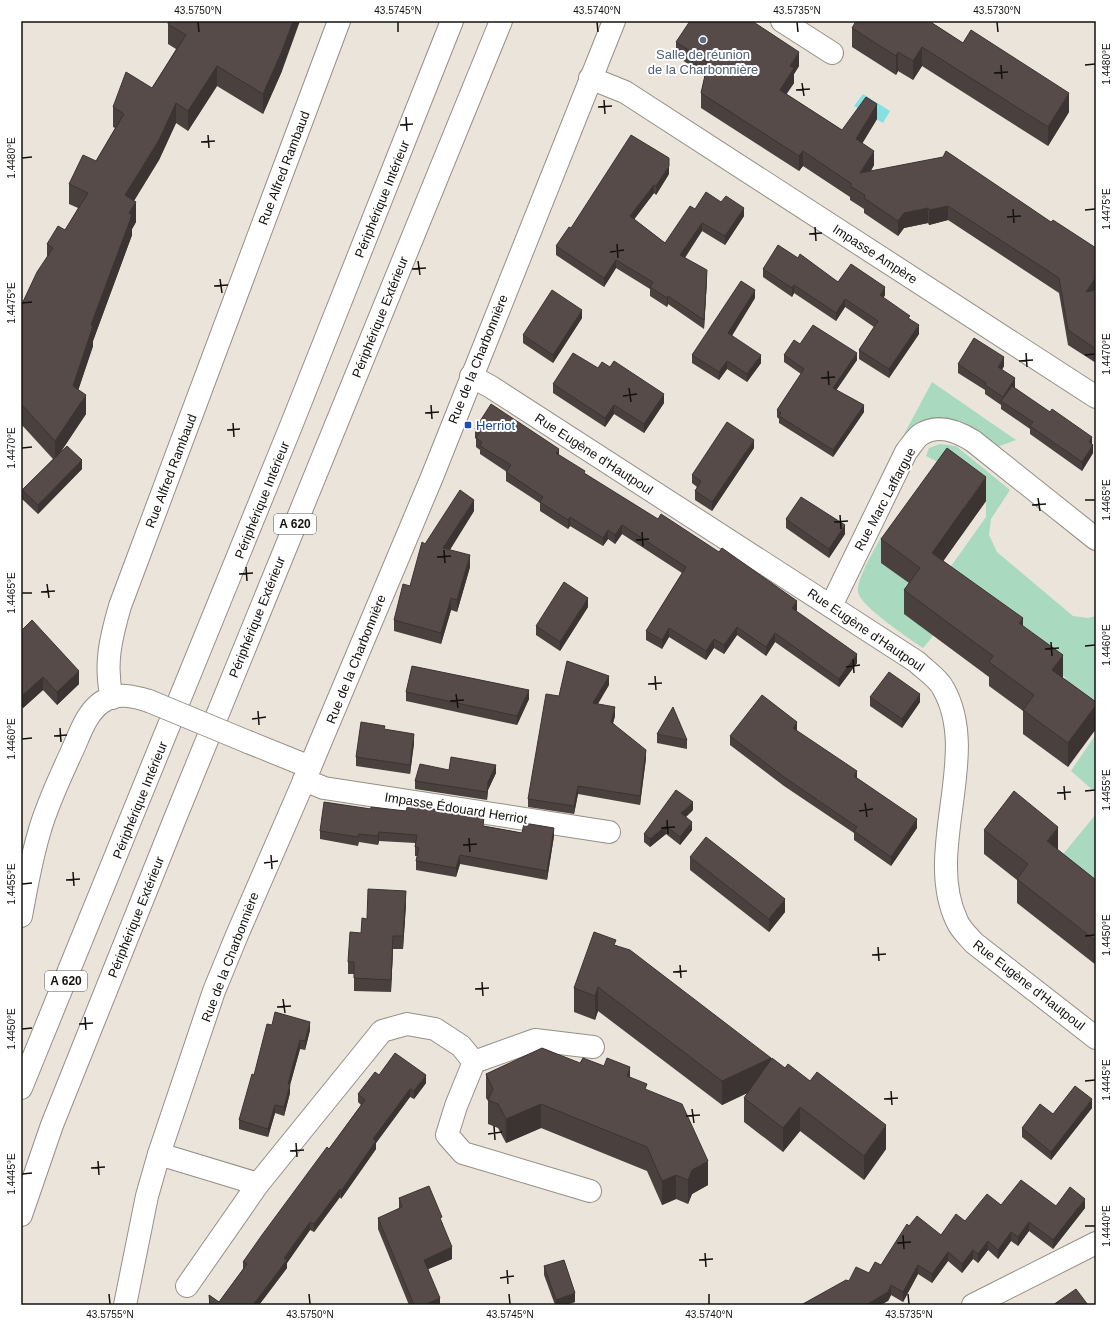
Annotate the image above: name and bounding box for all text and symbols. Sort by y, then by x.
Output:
text: 43.5750°N [174,5,222,16]
text: 43.5745°N [374,5,422,16]
text: 43.5740°N [573,5,621,16]
text: 43.5735°N [773,5,821,16]
text: 43.5730°N [973,5,1021,16]
marker: Salle de réunion de la Charbonnière [698,35,708,45]
text: 1.4480°E [1101,43,1112,85]
place label: Salle de réunion de la Charbonnière [648,47,758,77]
street label: Rue Alfred Rambaud [255,109,313,227]
text: 1.4480°E [6,137,17,179]
street label: Périphérique Intérieur [352,138,413,260]
text: 1.4475°E [1101,188,1112,230]
street label: Impasse Ampère [830,221,920,287]
street label: Périphérique Extérieur [349,254,411,380]
text: 1.4475°E [6,282,17,324]
street label: Rue de la Charbonnière [445,292,511,426]
text: 1.4470°E [1101,333,1112,375]
street label: Rue Eugène d'Hautpoul [532,410,656,498]
street label: Rue Alfred Rambaud [142,412,200,530]
place label: Herriot [476,418,515,433]
marker: Herriot [463,420,473,430]
text: 1.4470°E [6,427,17,469]
street label: Périphérique Intérieur [232,439,293,561]
street label: Rue Marc Laffargue [851,445,919,553]
text: 1.4465°E [1101,479,1112,521]
road number: A 620 [274,514,316,534]
street label: Périphérique Extérieur [226,554,288,680]
text: 1.4465°E [6,572,17,614]
street label: Rue Eugène d'Hautpoul [805,585,927,675]
street label: Rue de la Charbonnière [323,592,389,726]
text: 1.4460°E [1101,624,1112,666]
text: 1.4460°E [6,718,17,760]
street label: Périphérique Intérieur [110,739,171,861]
text: 1.4455°E [1101,769,1112,811]
street label: Impasse Édouard Herriot [383,789,529,827]
street label: Périphérique Extérieur [105,854,167,980]
text: 1.4455°E [6,863,17,905]
street label: Rue de la Charbonnière [198,890,262,1024]
text: 1.4450°E [1101,914,1112,956]
street label: Rue Eugène d'Hautpoul [970,937,1088,1033]
road number: A 620 [45,971,87,991]
text: 1.4450°E [6,1008,17,1050]
text: 1.4445°E [1101,1059,1112,1101]
text: 1.4445°E [6,1153,17,1195]
text: 1.4440°E [1101,1205,1112,1247]
text: 43.5755°N [86,1309,134,1320]
text: 43.5750°N [286,1309,334,1320]
text: 43.5745°N [486,1309,534,1320]
text: 43.5740°N [685,1309,733,1320]
text: 43.5735°N [885,1309,933,1320]

